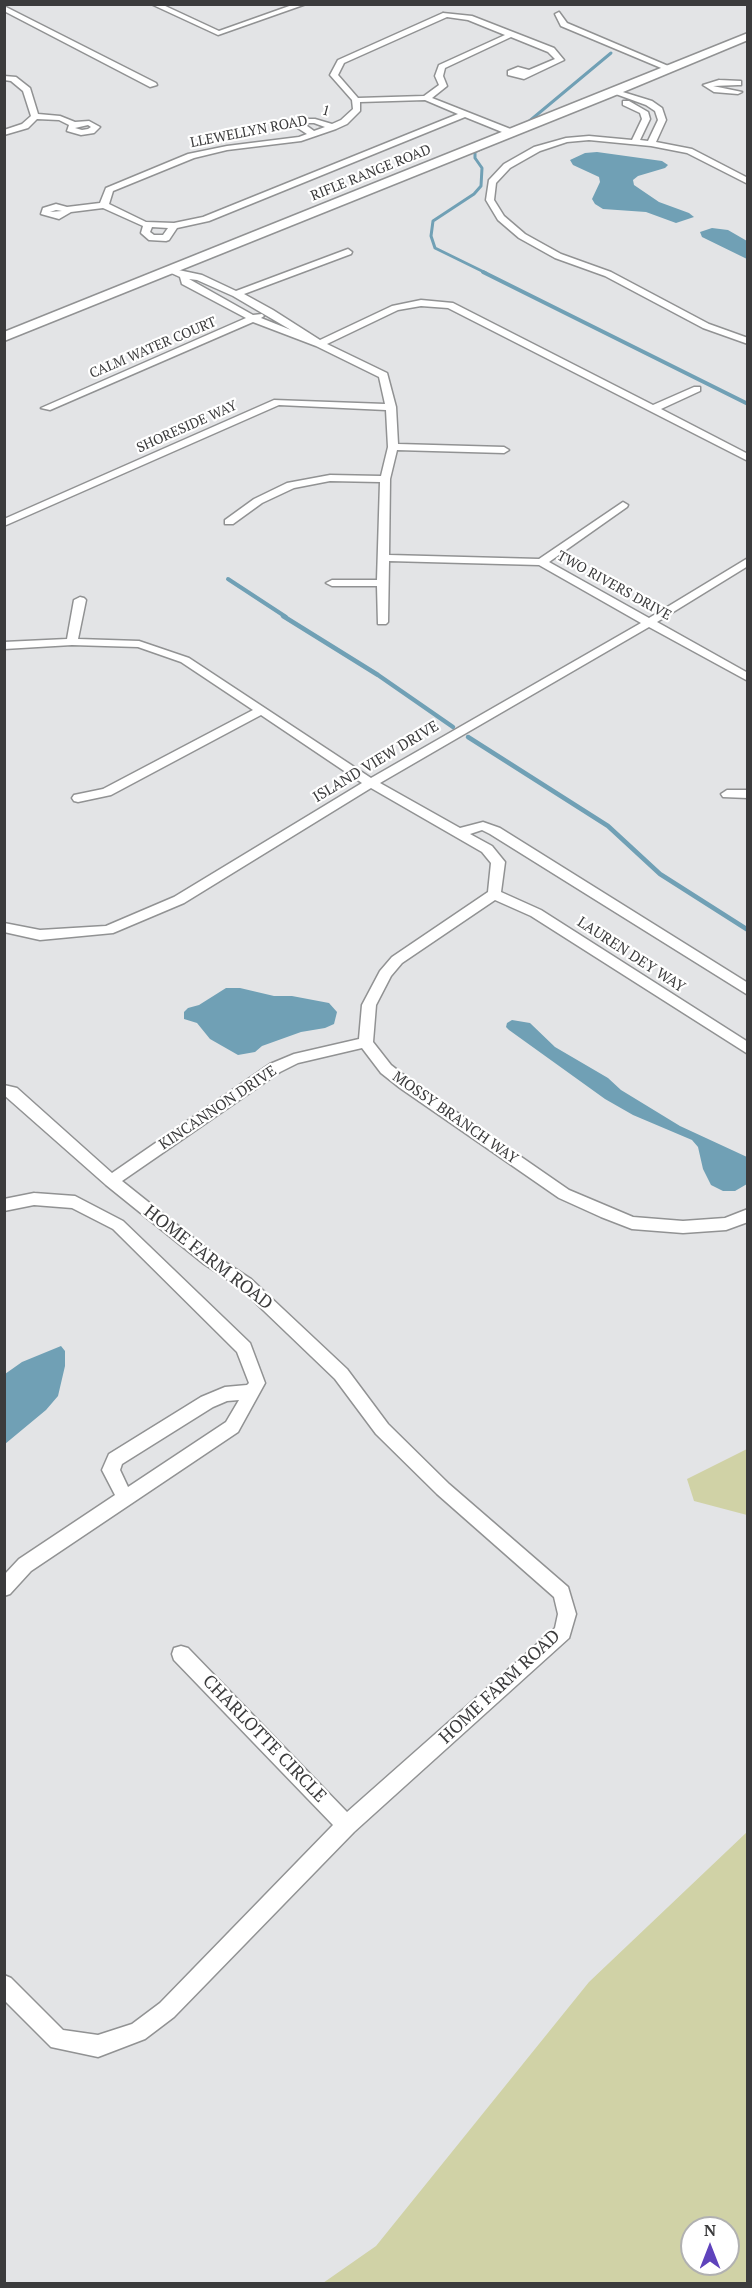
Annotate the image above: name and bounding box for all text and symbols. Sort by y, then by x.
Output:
street label: 1 [320,102,332,120]
street label: LLEWELLYN ROAD [189,112,309,152]
street label: RIFLE RANGE ROAD [308,141,434,205]
street label: CALM WATER COURT [87,314,219,382]
street label: SHORESIDE WAY [134,397,240,457]
street label: TWO RIVERS DRIVE [554,548,674,624]
street label: ISLAND VIEW DRIVE [310,717,442,807]
street label: LAUREN DEY WAY [574,913,688,997]
street label: KINCANNON DRIVE [156,1062,280,1154]
street label: MOSSY BRANCH WAY [389,1068,521,1168]
street label: HOME FARM ROAD [139,1201,277,1315]
street label: HOME FARM ROAD [435,1625,565,1749]
street label: CHARLOTTE CIRCLE [198,1671,330,1807]
north arrow [680,2216,740,2276]
text: N [704,2219,716,2241]

